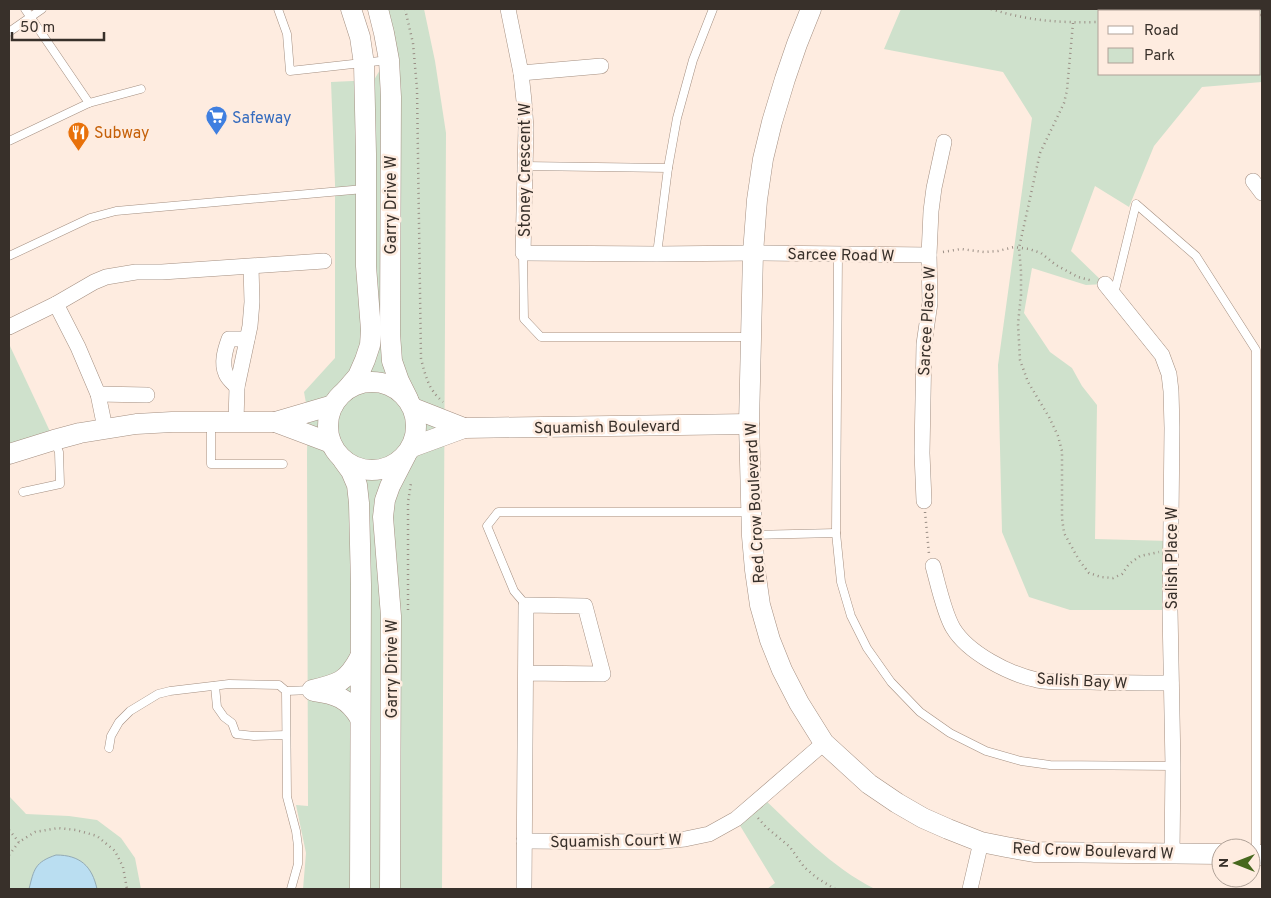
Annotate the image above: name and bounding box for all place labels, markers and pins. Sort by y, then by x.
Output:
supermarket icon: Safeway [204,105,228,136]
place label: Safeway [232,109,292,129]
restaurant icon: Subway [66,120,90,151]
place label: Subway [94,124,150,144]

